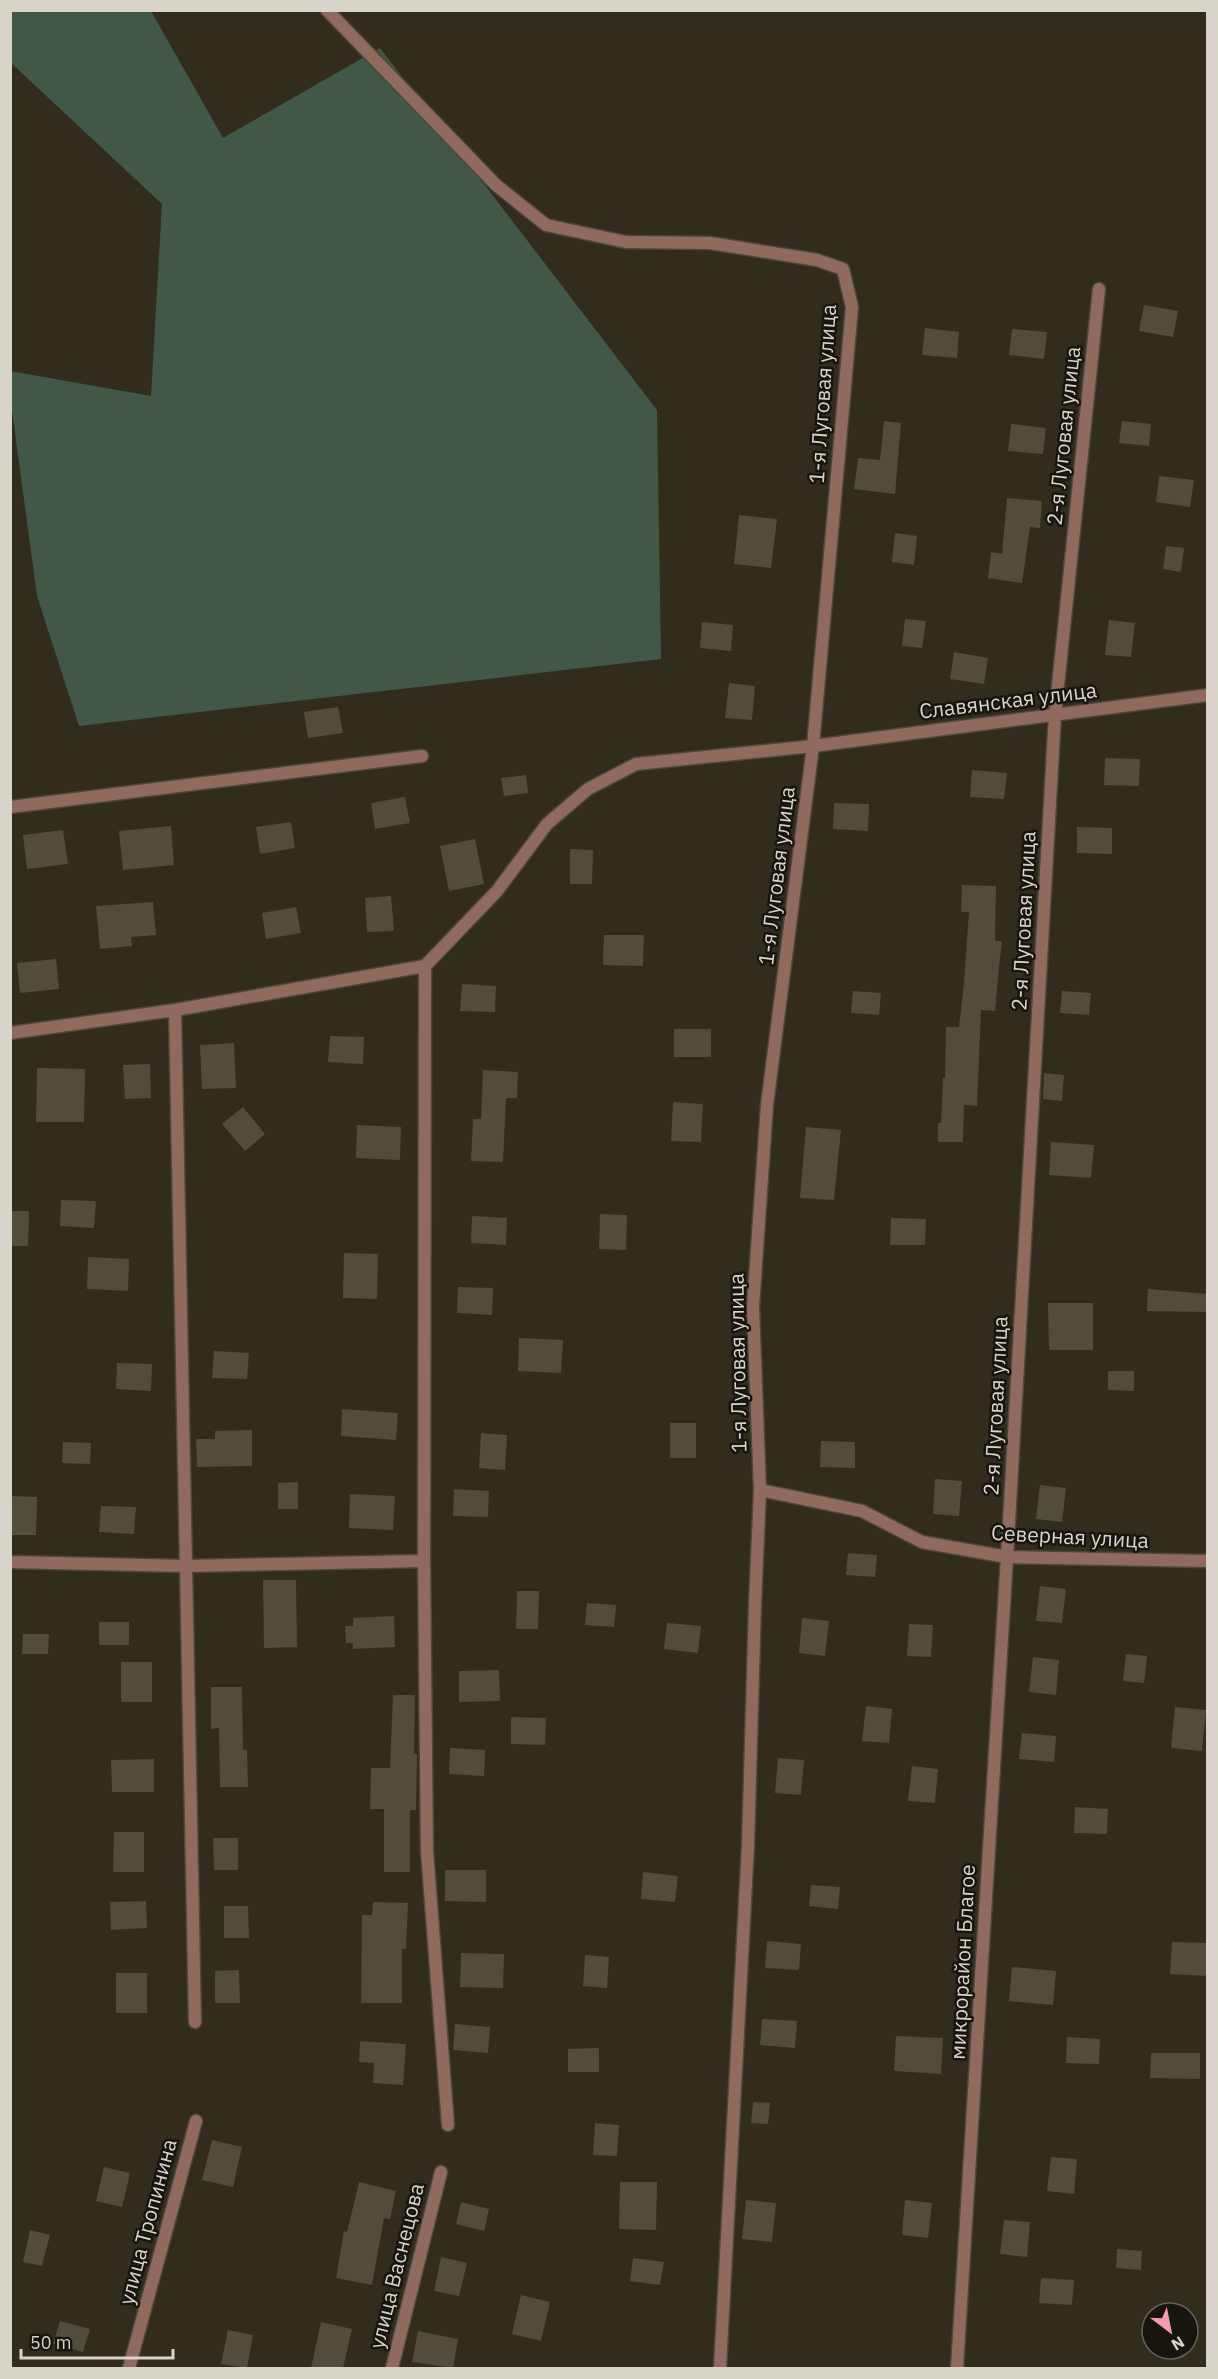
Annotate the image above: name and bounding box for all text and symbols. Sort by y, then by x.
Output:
street label: 1-я Луговая улица [802,303,842,485]
street label: 2-я Луговая улица [1040,345,1086,527]
street label: Славянская улица [917,675,1098,725]
street label: 1-я Луговая улица [751,785,801,967]
street label: 2-я Луговая улица [1004,830,1042,1011]
street label: 1-я Луговая улица [721,1273,753,1453]
street label: 2-я Луговая улица [976,1315,1014,1496]
street label: Северная улица [990,1518,1150,1554]
street label: микрорайон Благое [943,1864,981,2060]
street label: улица Тропинина [111,2136,183,2308]
street label: улица Васнецова [362,2180,430,2351]
north arrow [1140,2301,1200,2361]
scale bar [21,2322,172,2360]
text: 50 m [30,2331,72,2354]
text: N [1168,2332,1188,2355]

